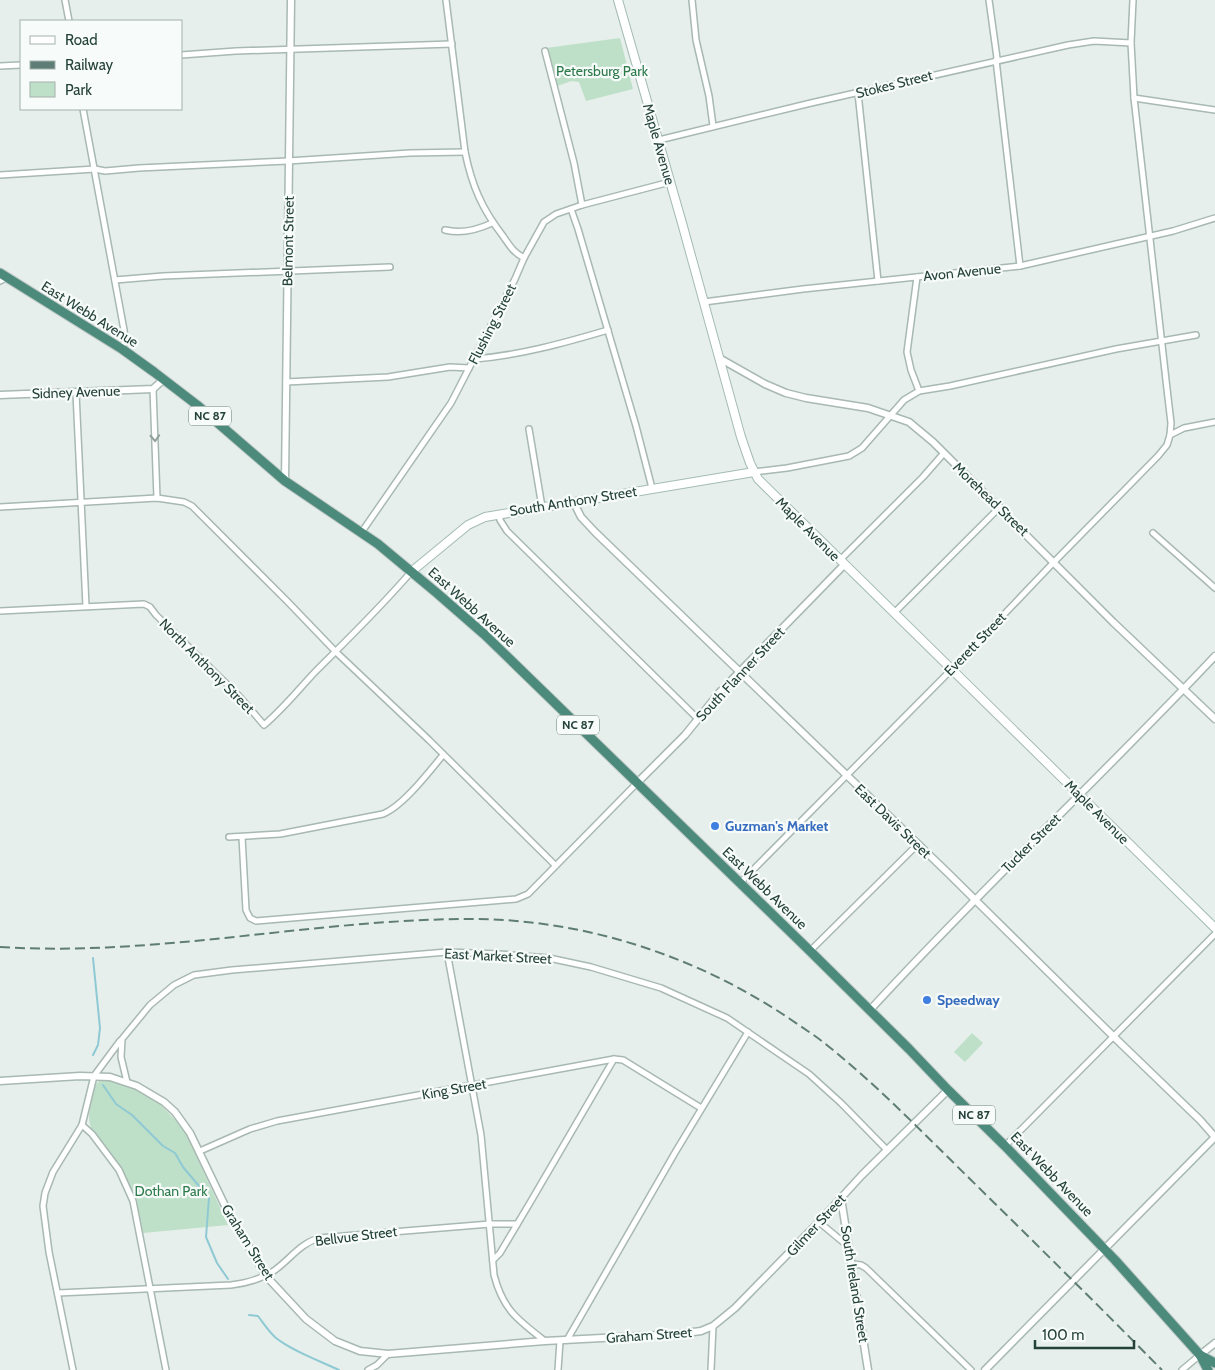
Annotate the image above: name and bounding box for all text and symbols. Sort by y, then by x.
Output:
legend [20,20,182,110]
text: Road [65,31,98,49]
text: Railway [65,56,114,74]
park label: Petersburg Park [556,62,649,80]
street label: Stokes Street [854,66,934,102]
text: Park [65,81,92,99]
street label: Maple Avenue [639,101,679,187]
street label: Belmont Street [278,195,298,286]
street label: Avon Avenue [922,259,1002,285]
street label: East Webb Avenue [38,277,142,351]
street label: Flushing Street [464,280,520,367]
street label: Sidney Avenue [32,381,120,403]
road number: NC 87 [189,406,231,426]
one-way arrow [149,434,160,442]
street label: Morehead Street [949,458,1033,540]
street label: South Anthony Street [508,482,638,520]
street label: Maple Avenue [772,493,844,565]
street label: East Webb Avenue [425,563,519,651]
street label: Everett Street [940,608,1010,680]
street label: North Anthony Street [156,615,259,718]
street label: South Flanner Street [692,623,789,725]
road number: NC 87 [557,716,599,734]
street label: Maple Avenue [1061,776,1133,848]
street label: East Davis Street [851,780,935,862]
street label: Tucker Street [998,809,1065,876]
place label: Guzman's Market [725,817,829,835]
marker: Guzman's Market [709,820,721,832]
street label: East Webb Avenue [719,843,811,933]
street label: East Market Street [444,944,552,968]
place label: Speedway [937,991,1000,1009]
marker: Speedway [921,994,933,1006]
street label: King Street [420,1074,488,1104]
road number: NC 87 [953,1106,995,1124]
street label: East Webb Avenue [1007,1128,1097,1220]
park label: Dothan Park [135,1182,208,1200]
street label: Gilmer Street [783,1190,850,1260]
street label: Graham Street [218,1201,279,1284]
street label: Bellvue Street [314,1222,398,1250]
street label: South Ireland Street [837,1224,873,1344]
scale bar [1035,1318,1134,1350]
street label: Graham Street [605,1323,693,1347]
text: 100 m [1042,1326,1084,1344]

